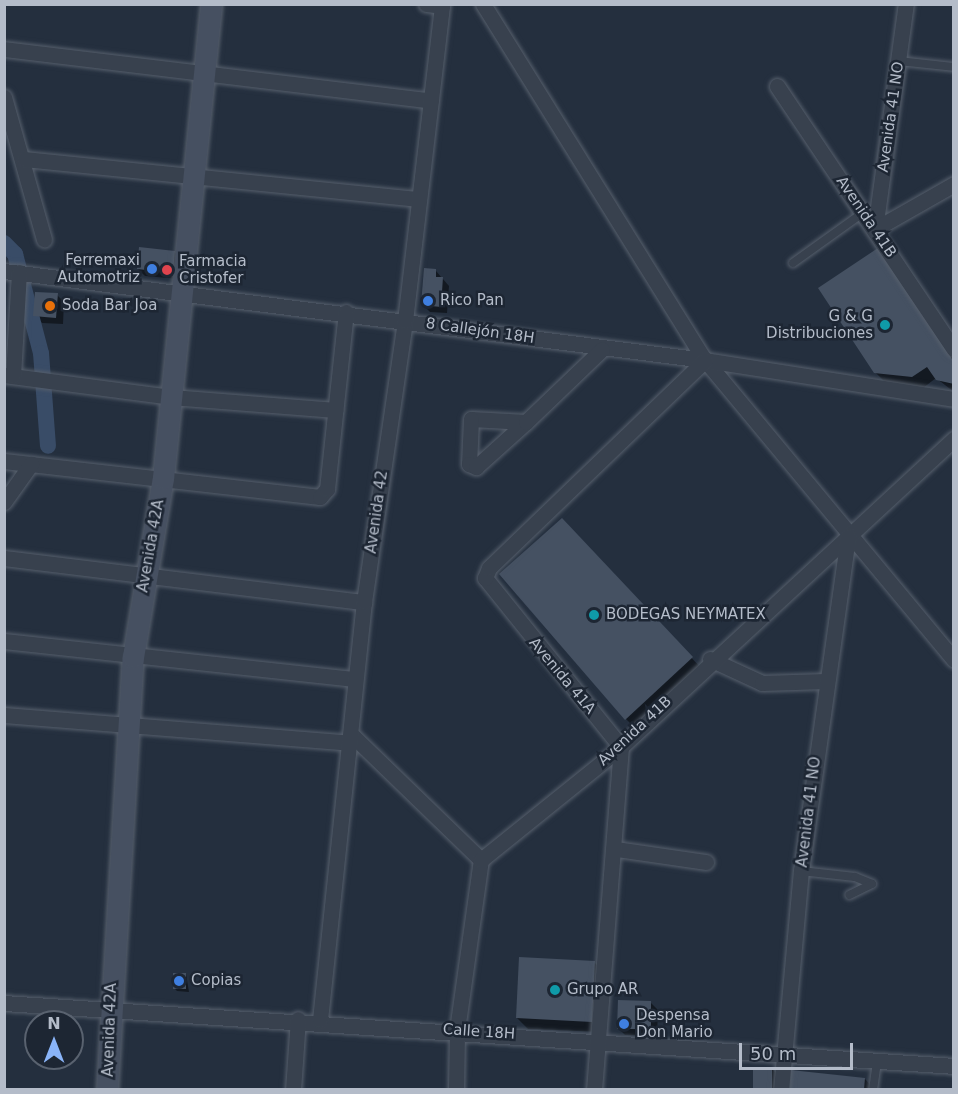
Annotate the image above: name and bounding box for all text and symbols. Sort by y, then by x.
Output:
street label: Avenida 41 NO [874,61,908,173]
street label: Avenida 41B [832,173,900,261]
place label: Ferremaxi Automotriz [57,251,140,286]
place label: Farmacia Cristofer [179,252,247,287]
marker: Ferremaxi Automotriz [145,262,159,276]
marker: Farmacia Cristofer [160,263,174,277]
place label: Rico Pan [440,292,504,310]
marker: Rico Pan [421,294,435,308]
place label: Soda Bar Joa [62,297,157,315]
marker: Soda Bar Joa [43,299,57,313]
place label: G & G Distribuciones [766,307,873,342]
street label: 8 Callejón 18H [425,314,535,348]
marker: G & G Distribuciones [878,318,892,332]
street label: Avenida 42 [362,469,392,555]
street label: Avenida 42A [134,498,168,594]
place label: BODEGAS NEYMATEX [606,606,766,624]
marker: BODEGAS NEYMATEX [587,608,601,622]
street label: Avenida 41A [525,634,599,718]
street label: Avenida 41B [594,692,676,770]
street label: Avenida 41 NO [793,756,825,868]
place label: Copias [191,972,241,990]
marker: Copias [172,974,186,988]
place label: Grupo AR [567,981,638,999]
street label: Avenida 42A [99,983,121,1077]
marker: Grupo AR [548,983,562,997]
place label: Despensa Don Mario [636,1006,713,1041]
north arrow [24,1010,84,1070]
text: N [47,1014,61,1033]
marker: Despensa Don Mario [617,1017,631,1031]
street label: Calle 18H [442,1020,516,1044]
scale bar [742,1031,856,1069]
text: 50 m [750,1043,796,1064]

